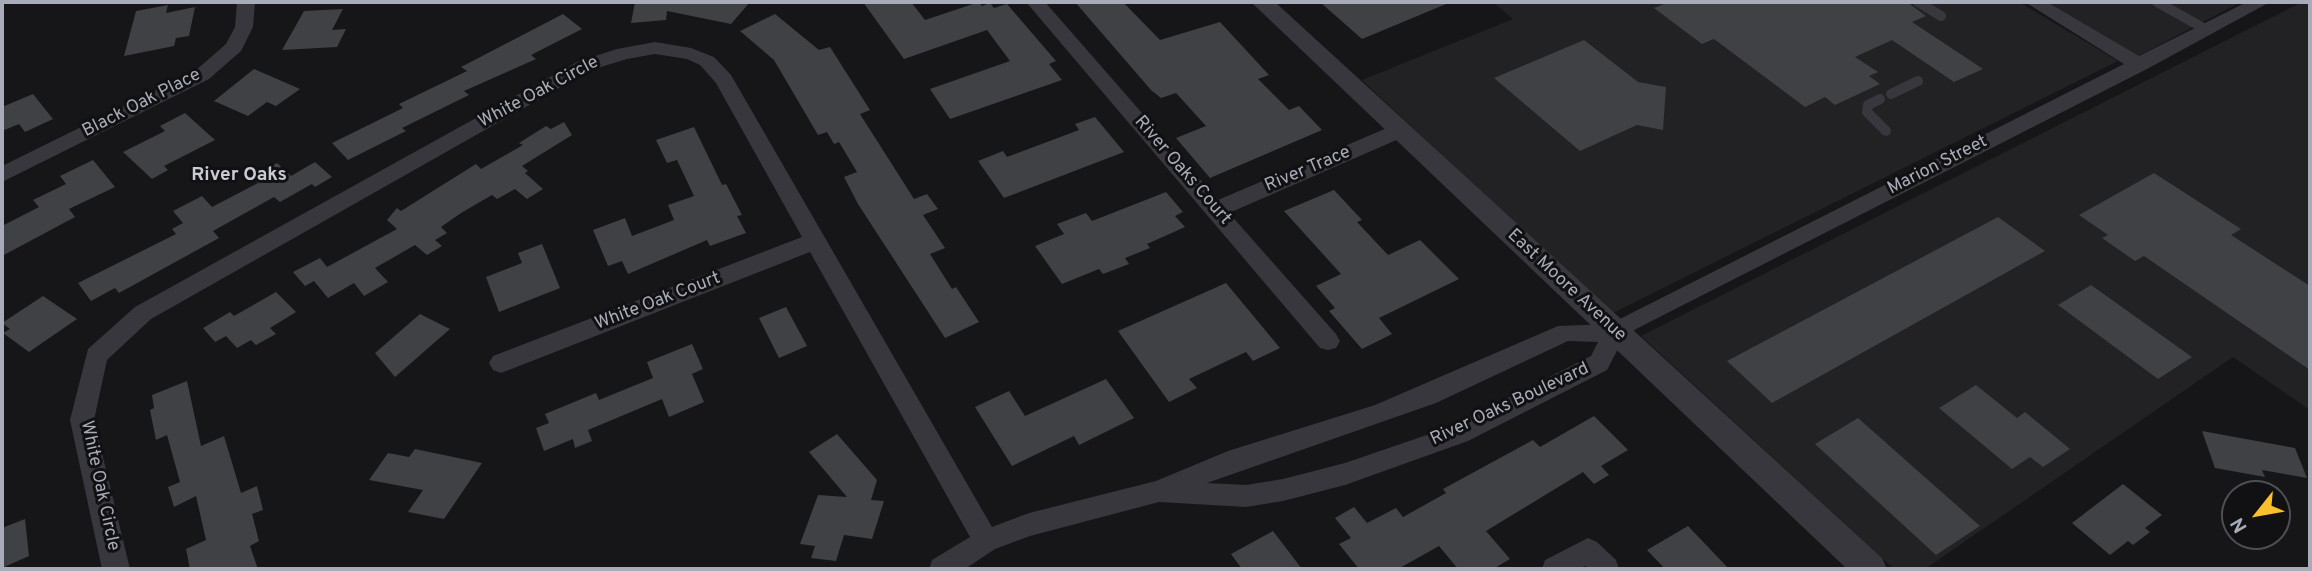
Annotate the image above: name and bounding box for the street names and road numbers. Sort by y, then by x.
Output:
street label: White Oak Circle [475,52,603,134]
street label: Black Oak Place [79,65,205,143]
street label: River Oaks Court [1129,112,1235,230]
street label: Marion Street [1885,132,1991,200]
street label: River Trace [1262,142,1354,198]
street label: East Moore Avenue [1502,225,1630,347]
street label: White Oak Court [592,268,724,336]
street label: River Oaks Boulevard [1427,359,1593,451]
street label: White Oak Circle [75,419,123,553]

